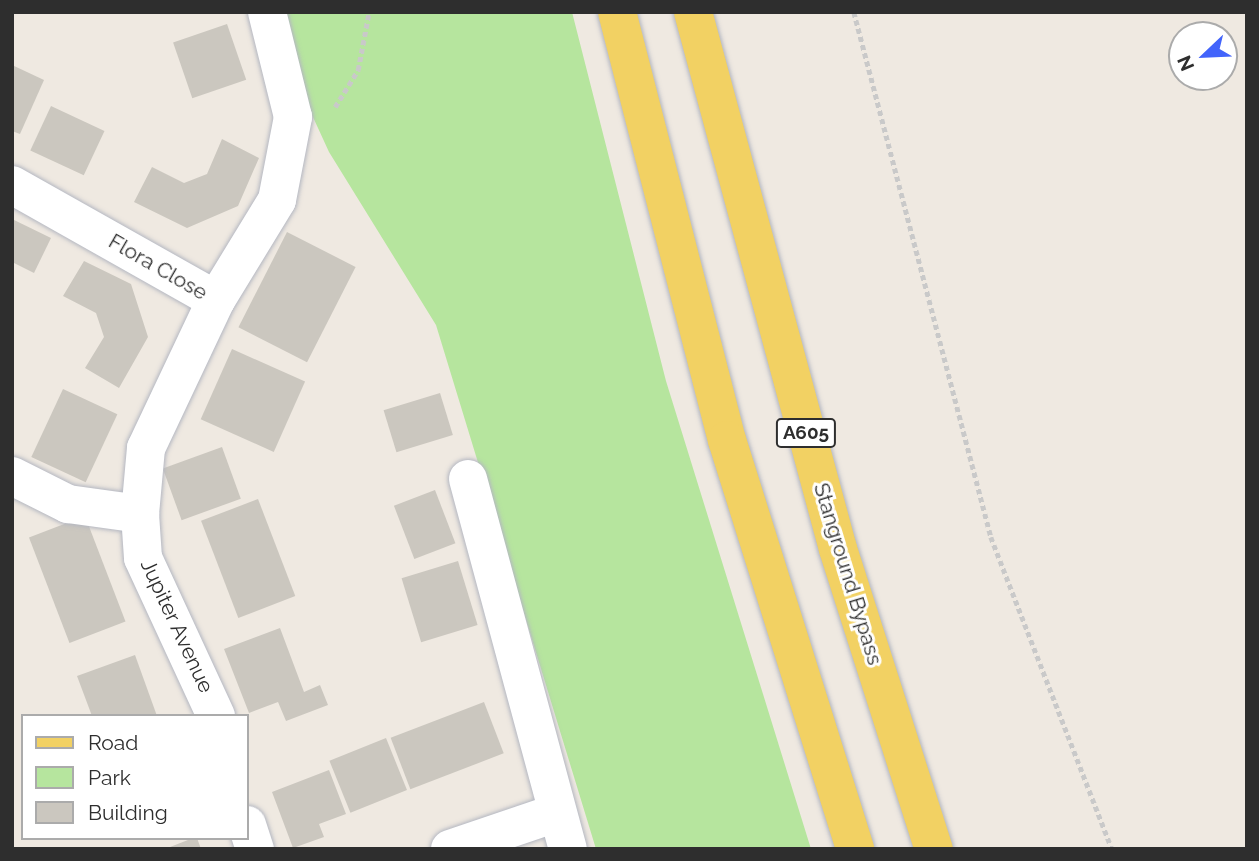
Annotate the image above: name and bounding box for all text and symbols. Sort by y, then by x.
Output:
north arrow [1168,21,1238,91]
text: N [1173,52,1198,74]
street label: Flora Close [104,229,212,305]
road number: A605 [774,418,838,448]
street label: Stanground Bypass [808,480,888,668]
street label: Jupiter Avenue [135,555,219,697]
legend [21,714,248,840]
text: Road [88,730,138,755]
text: Park [88,765,131,790]
text: Building [88,800,168,825]

